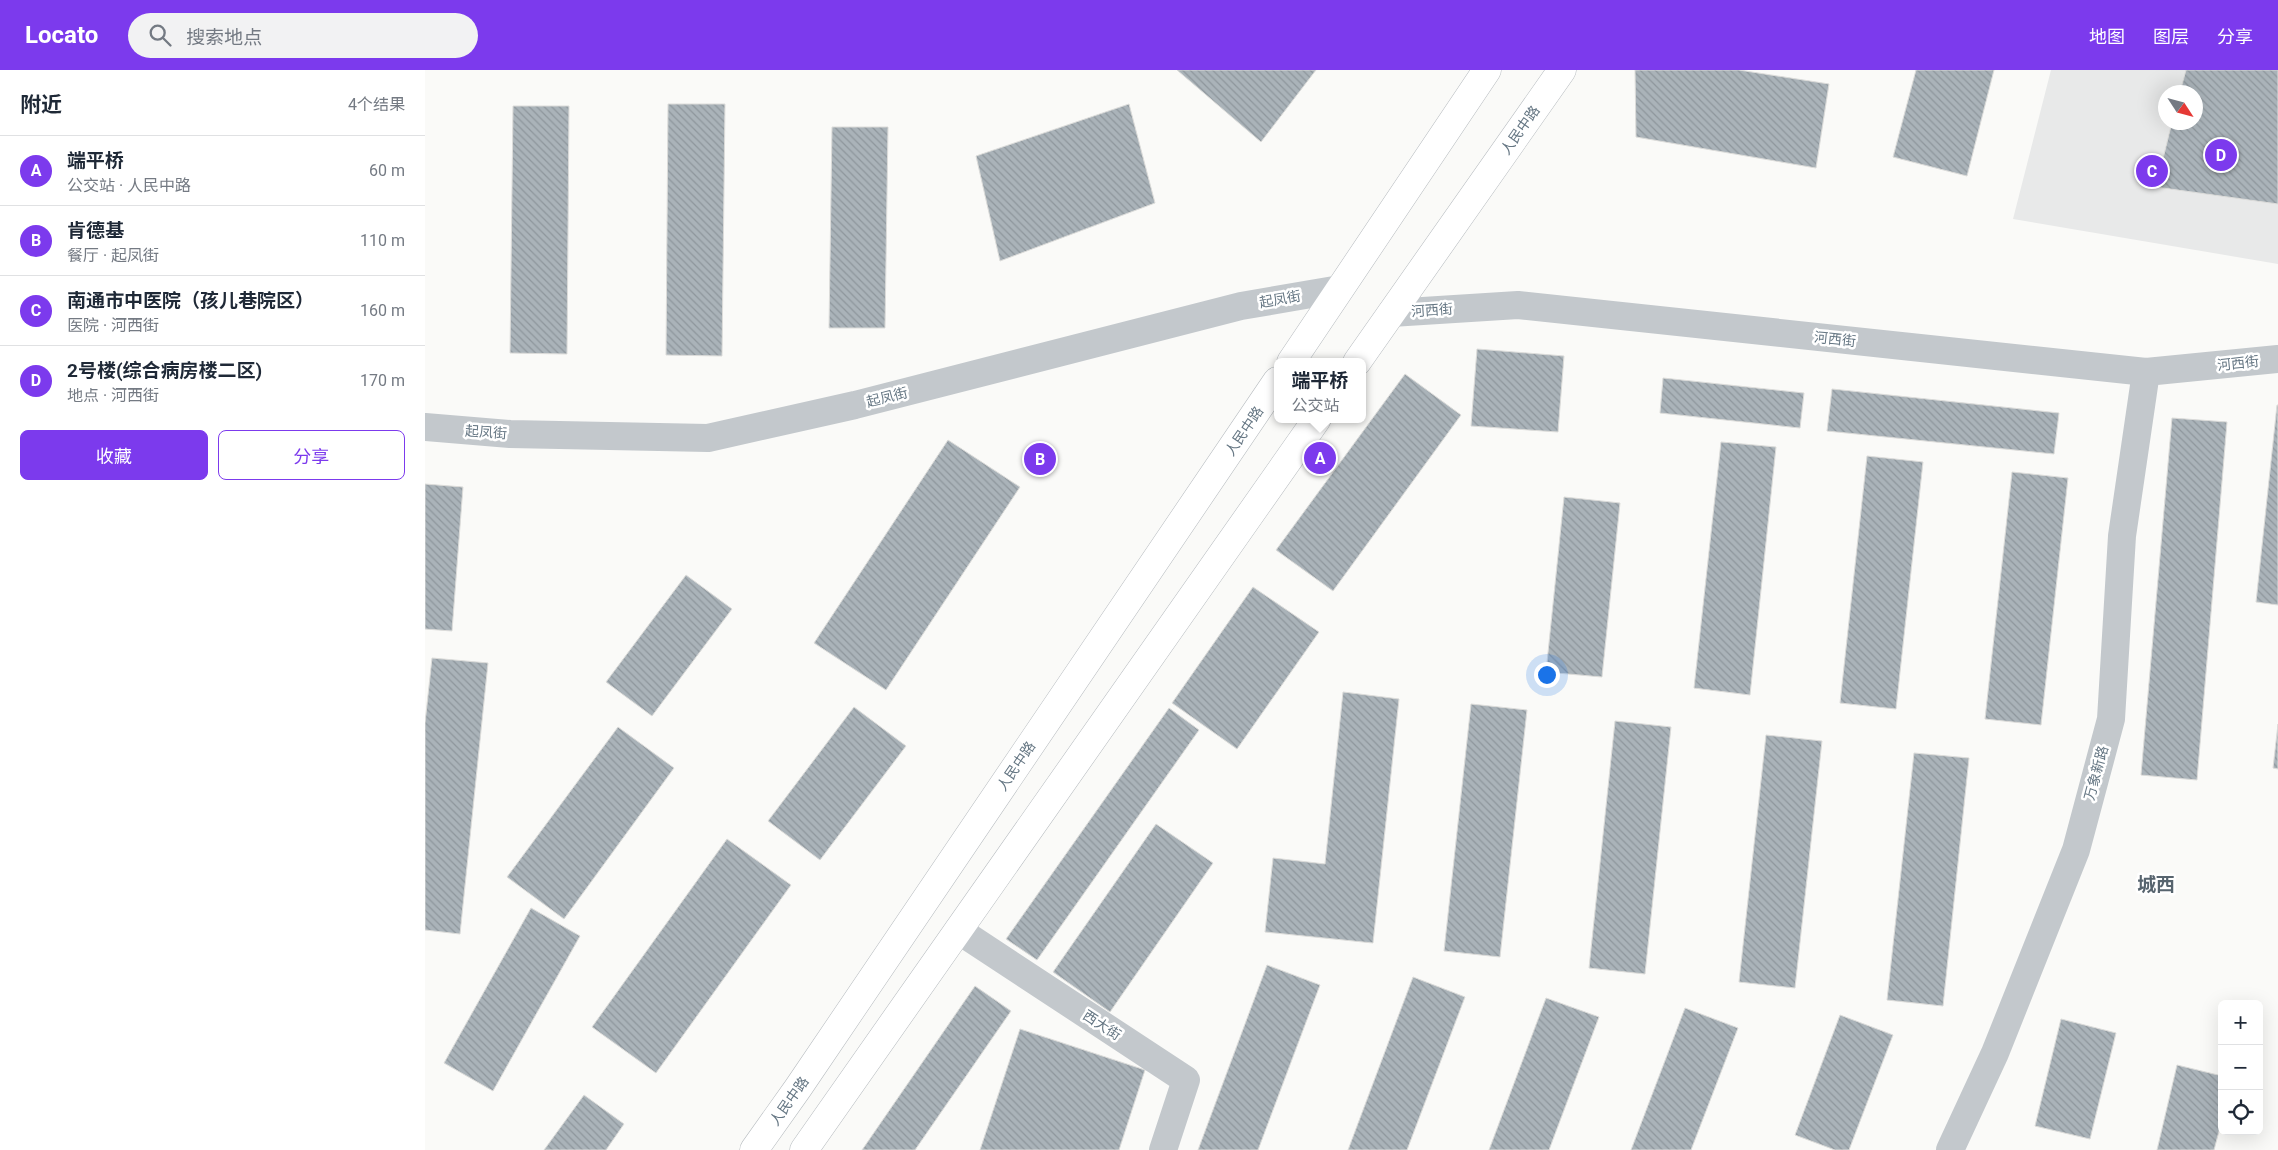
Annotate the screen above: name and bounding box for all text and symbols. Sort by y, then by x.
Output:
search box [128,13,478,58]
text: Locato [25,21,98,49]
icon: search [146,21,174,49]
text: 搜索地点 [186,26,262,49]
text: 地图 [2089,26,2125,47]
text: 图层 [2153,26,2189,47]
text: 分享 [2217,26,2253,47]
north arrow [2158,85,2203,130]
text: 附近 [20,93,62,117]
text: 4个结果 [348,95,405,114]
street label: 人民中路 [1497,102,1543,158]
pin: D [2205,136,2237,174]
text: 端平桥 [67,149,124,172]
pin: C [2136,152,2168,190]
text: A [31,161,41,180]
text: 60 m [369,161,405,180]
text: 公交站 · 人民中路 [67,176,191,195]
text: 肯德基 [67,219,124,242]
text: B [31,231,41,250]
text: 110 m [360,231,405,250]
text: 餐厅 · 起凤街 [67,246,159,265]
street label: 起凤街 [1258,287,1302,311]
text: 南通市中医院（孩儿巷院区） [67,289,314,312]
text: C [31,301,41,320]
text: 160 m [360,301,405,320]
street label: 河西街 [1410,301,1454,319]
text: 医院 · 河西街 [67,316,159,335]
street label: 河西街 [1813,329,1857,349]
street label: 河西街 [2216,353,2260,373]
popup [1274,358,1366,423]
text: 2号楼(综合病房楼二区) [67,359,262,382]
text: 端平桥 [1291,369,1349,392]
text: D [31,371,41,390]
text: 170 m [360,371,405,390]
street label: 起凤街 [865,384,909,410]
text: 地点 · 河西街 [67,386,159,405]
text: 公交站 [1291,396,1340,415]
street label: 人民中路 [1222,403,1266,459]
street label: 起凤街 [464,423,508,441]
button: 收藏 [20,430,208,480]
button: 分享 [218,430,405,480]
pin: A [1304,439,1336,477]
pin: B [1024,440,1056,478]
your location [1534,662,1560,688]
street label: 人民中路 [994,738,1038,794]
street label: 万象新路 [2081,744,2111,802]
district label: 城西 [2137,873,2175,896]
map controls [2218,1000,2263,1135]
button: + [2218,1000,2263,1045]
street label: 西大街 [1080,1007,1124,1043]
button: − [2218,1045,2263,1090]
street label: 人民中路 [766,1073,812,1129]
button: locate [2218,1090,2263,1135]

